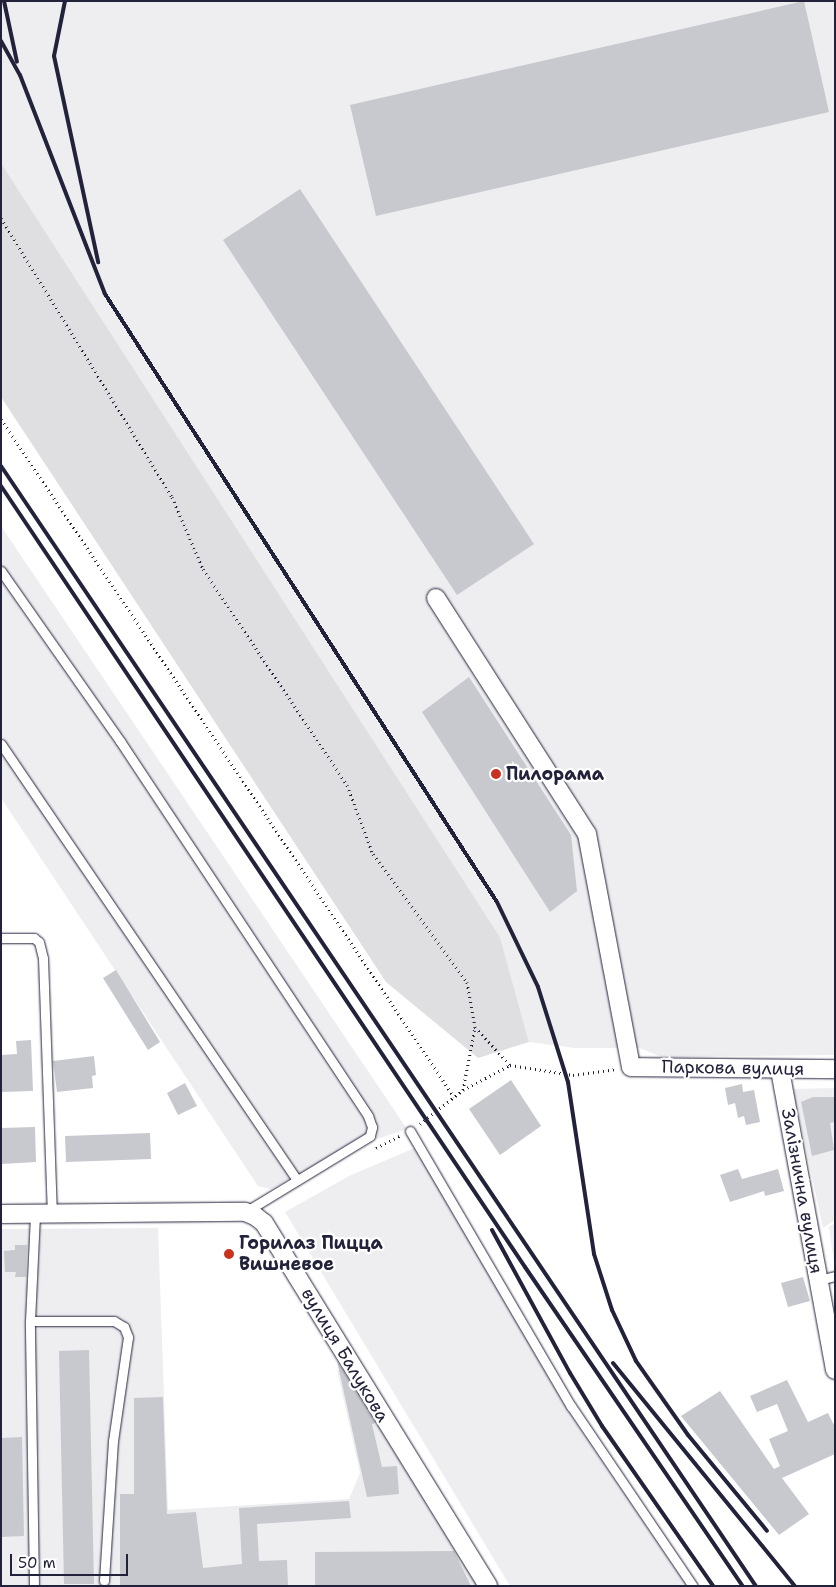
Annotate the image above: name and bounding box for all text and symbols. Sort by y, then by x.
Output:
place label: Пилорама [506,763,604,785]
marker: Пилорама [490,768,502,780]
street label: Паркова вулиця [662,1056,804,1080]
street label: Залізнична вулиця [777,1107,827,1275]
place label: Горилаз Пицца Вишневое [239,1233,383,1276]
marker: Горилаз Пицца Вишневое [223,1248,235,1260]
street label: вулиця Балукова [296,1284,394,1426]
scale bar [12,1544,130,1576]
text: 50 m [18,1553,56,1573]

